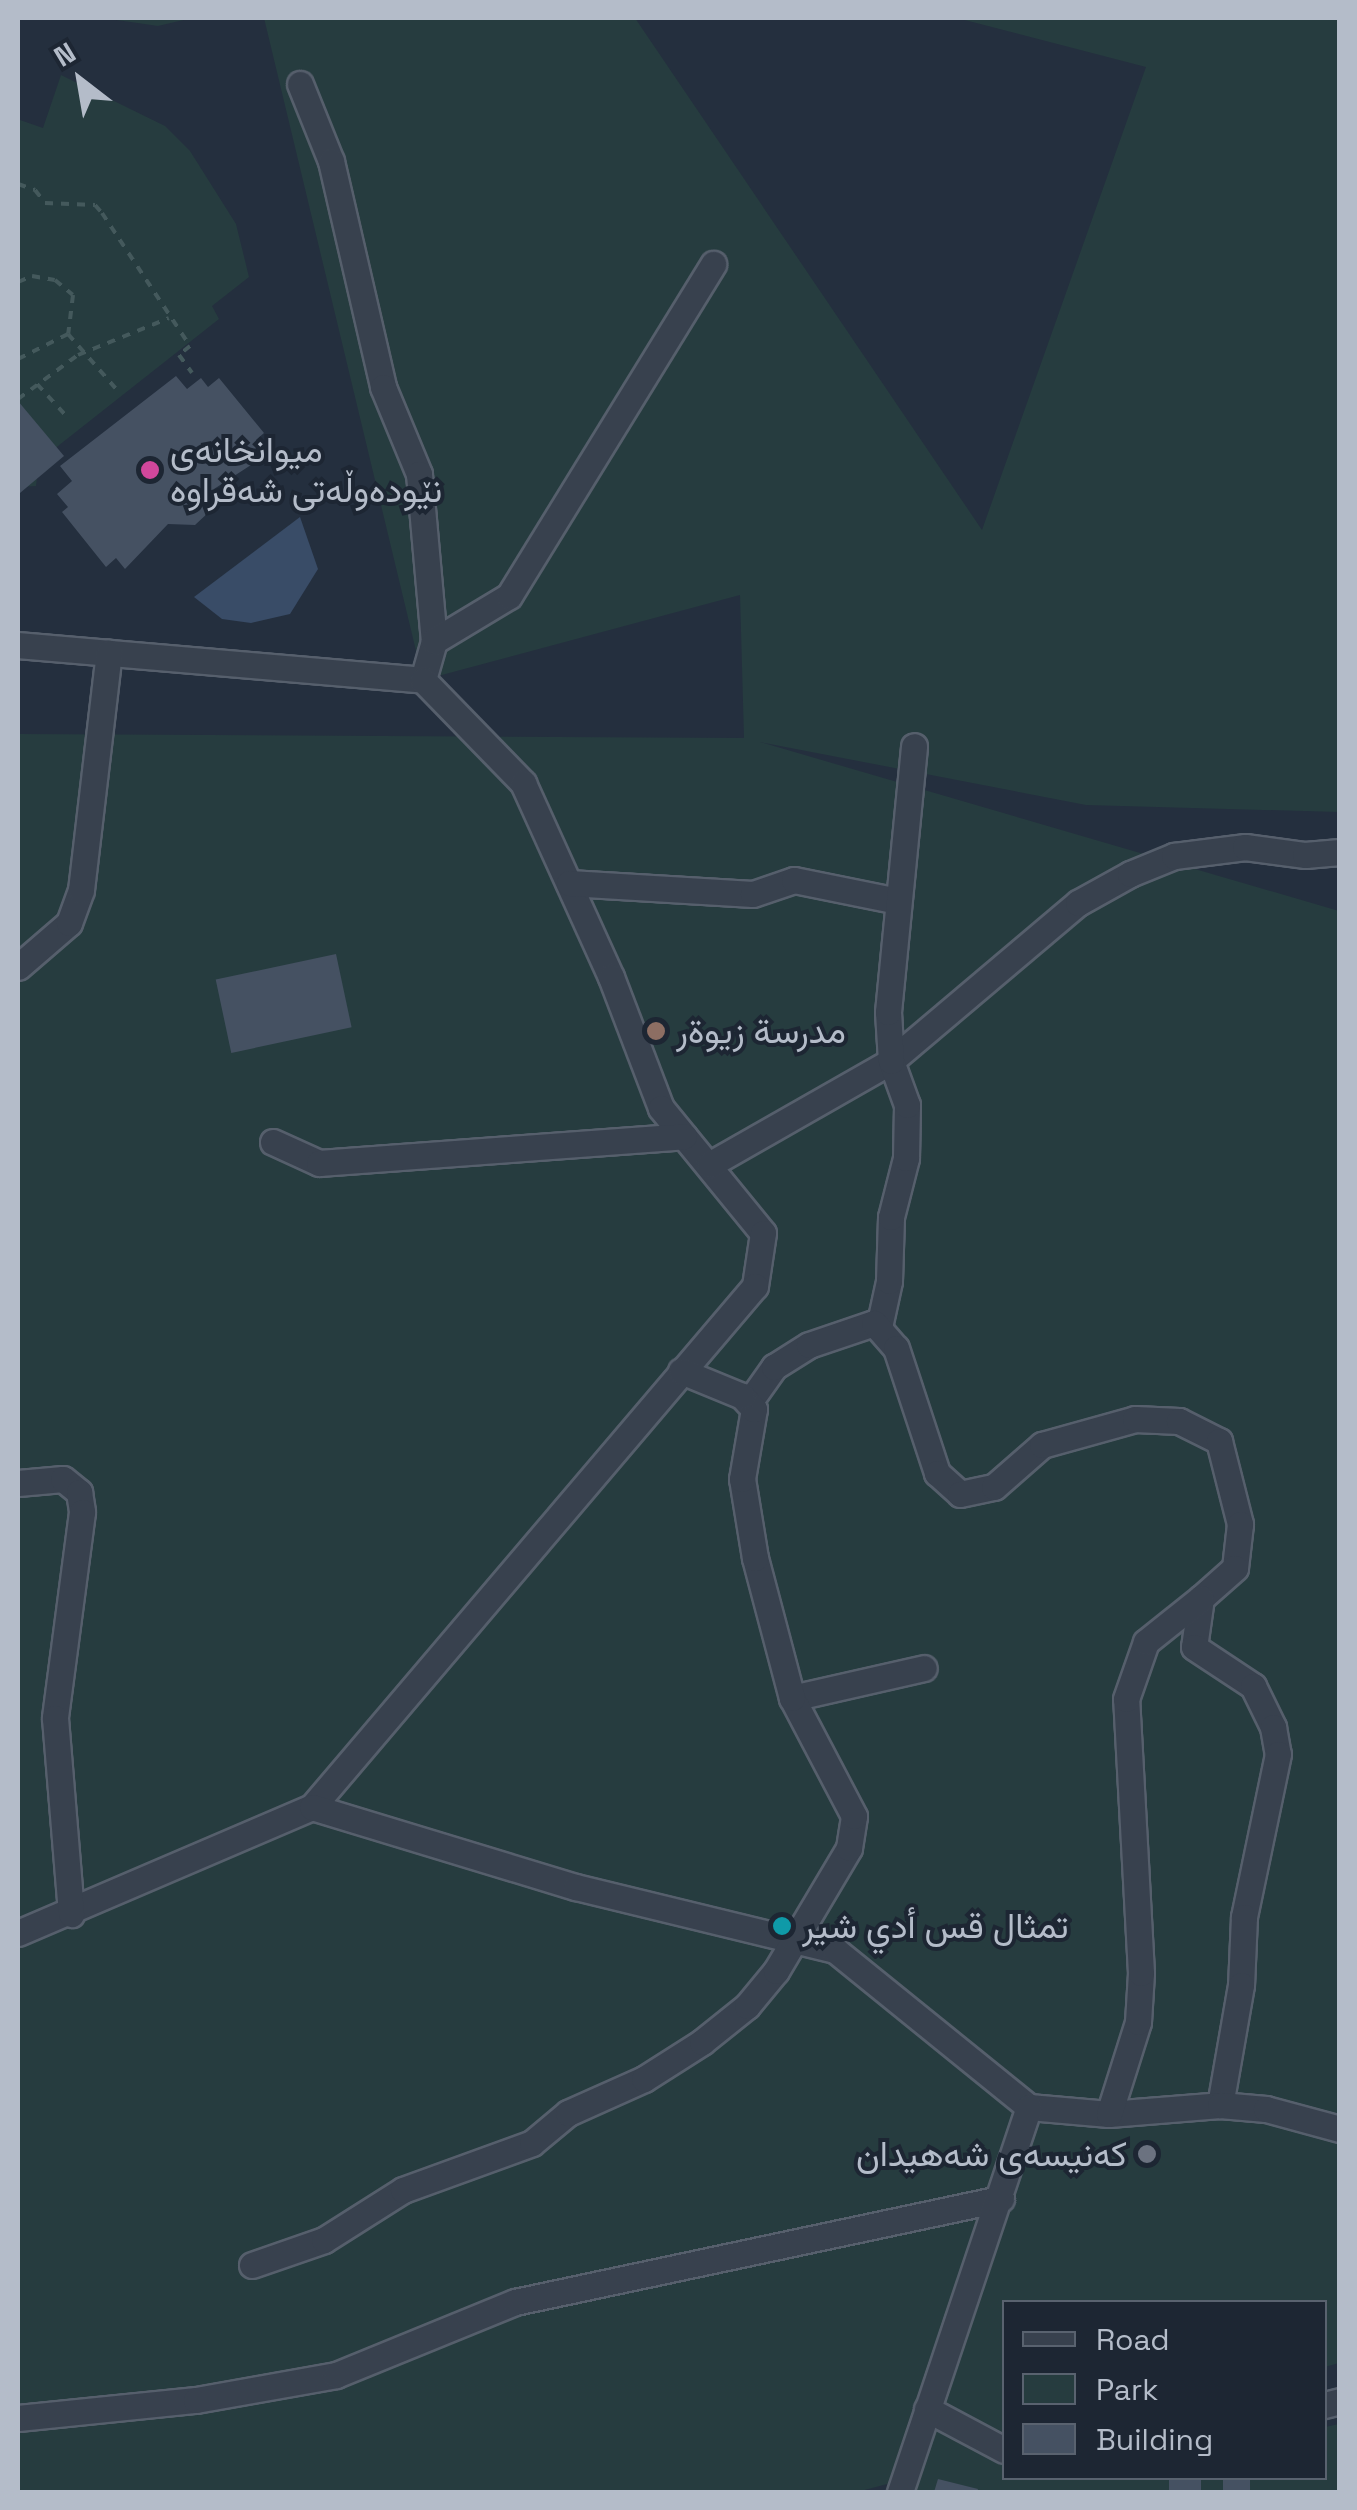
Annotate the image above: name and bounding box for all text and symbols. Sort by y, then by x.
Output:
north arrow [30,30,130,130]
text: N [47,34,82,75]
place label: میوانخانەی نێودەوڵەتی شەقراوە [170,429,442,511]
marker: میوانخانەی نێودەوڵەتی شەقراوە [139,459,161,481]
place label: مدرسة زيوةر [676,1010,846,1052]
marker: مدرسة زيوةر [645,1020,667,1042]
place label: تمثال قس أدي شير [802,1905,1069,1947]
marker: تمثال قس أدي شير [771,1915,793,1937]
place label: کەنیسەی شەهیدان [856,2133,1127,2175]
marker: کەنیسەی شەهیدان [1136,2143,1158,2165]
legend [1002,2300,1327,2480]
text: Road [1096,2320,1170,2359]
text: Park [1096,2370,1158,2409]
text: Building [1096,2420,1213,2459]

